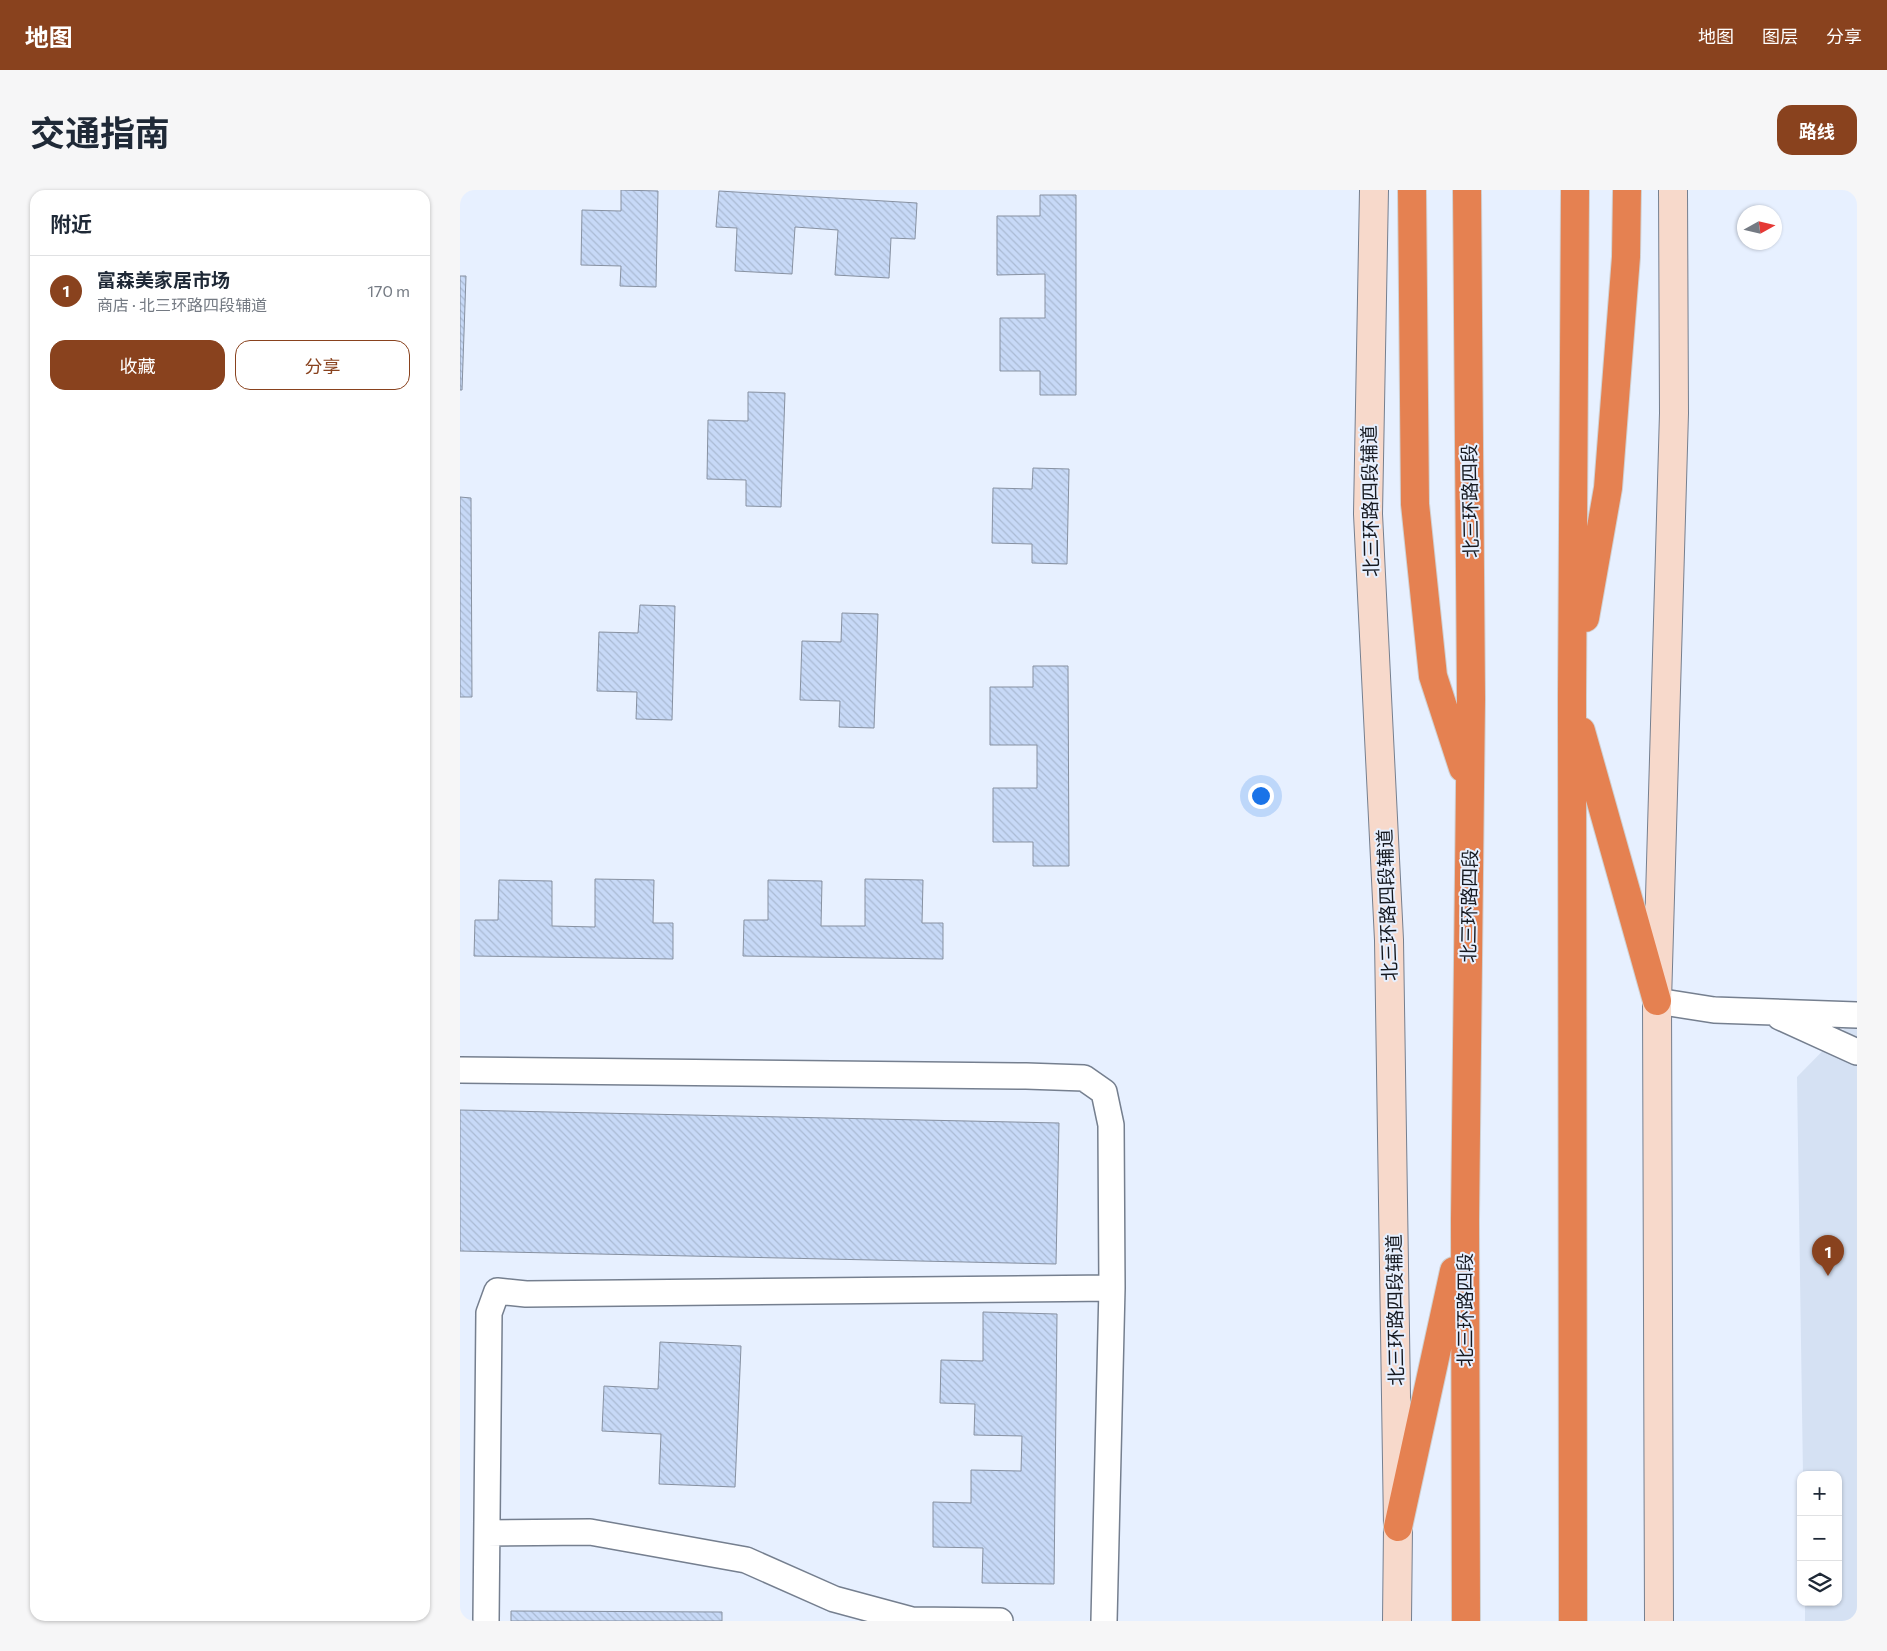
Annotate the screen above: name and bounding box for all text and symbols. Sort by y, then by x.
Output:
text: 地图 [25,22,73,51]
text: 地图 [1698,25,1734,47]
text: 图层 [1762,25,1798,47]
text: 分享 [1826,25,1862,47]
button: 路线 [1777,105,1857,155]
text: 交通指南 [30,110,170,153]
north arrow [1737,205,1782,250]
text: 附近 [50,211,92,236]
text: 富森美家居市场 [97,268,230,291]
text: 1 [62,281,70,300]
text: 170 m [367,281,410,300]
text: 商店 · 北三环路四段辅道 [97,295,267,314]
button: 收藏 [50,340,225,390]
button: 分享 [235,340,410,390]
street label: 北三环路四段辅道 [1357,425,1382,577]
street label: 北三环路四段 [1457,444,1482,558]
your location [1248,783,1274,809]
street label: 北三环路四段辅道 [1372,829,1401,981]
street label: 北三环路四段 [1456,849,1481,963]
street label: 北三环路四段辅道 [1382,1234,1407,1386]
pin: 1 [1812,1235,1844,1276]
street label: 北三环路四段 [1453,1253,1476,1367]
map controls [1797,1471,1842,1606]
button: + [1797,1471,1842,1516]
button: − [1797,1516,1842,1561]
button: layers [1797,1561,1842,1606]

